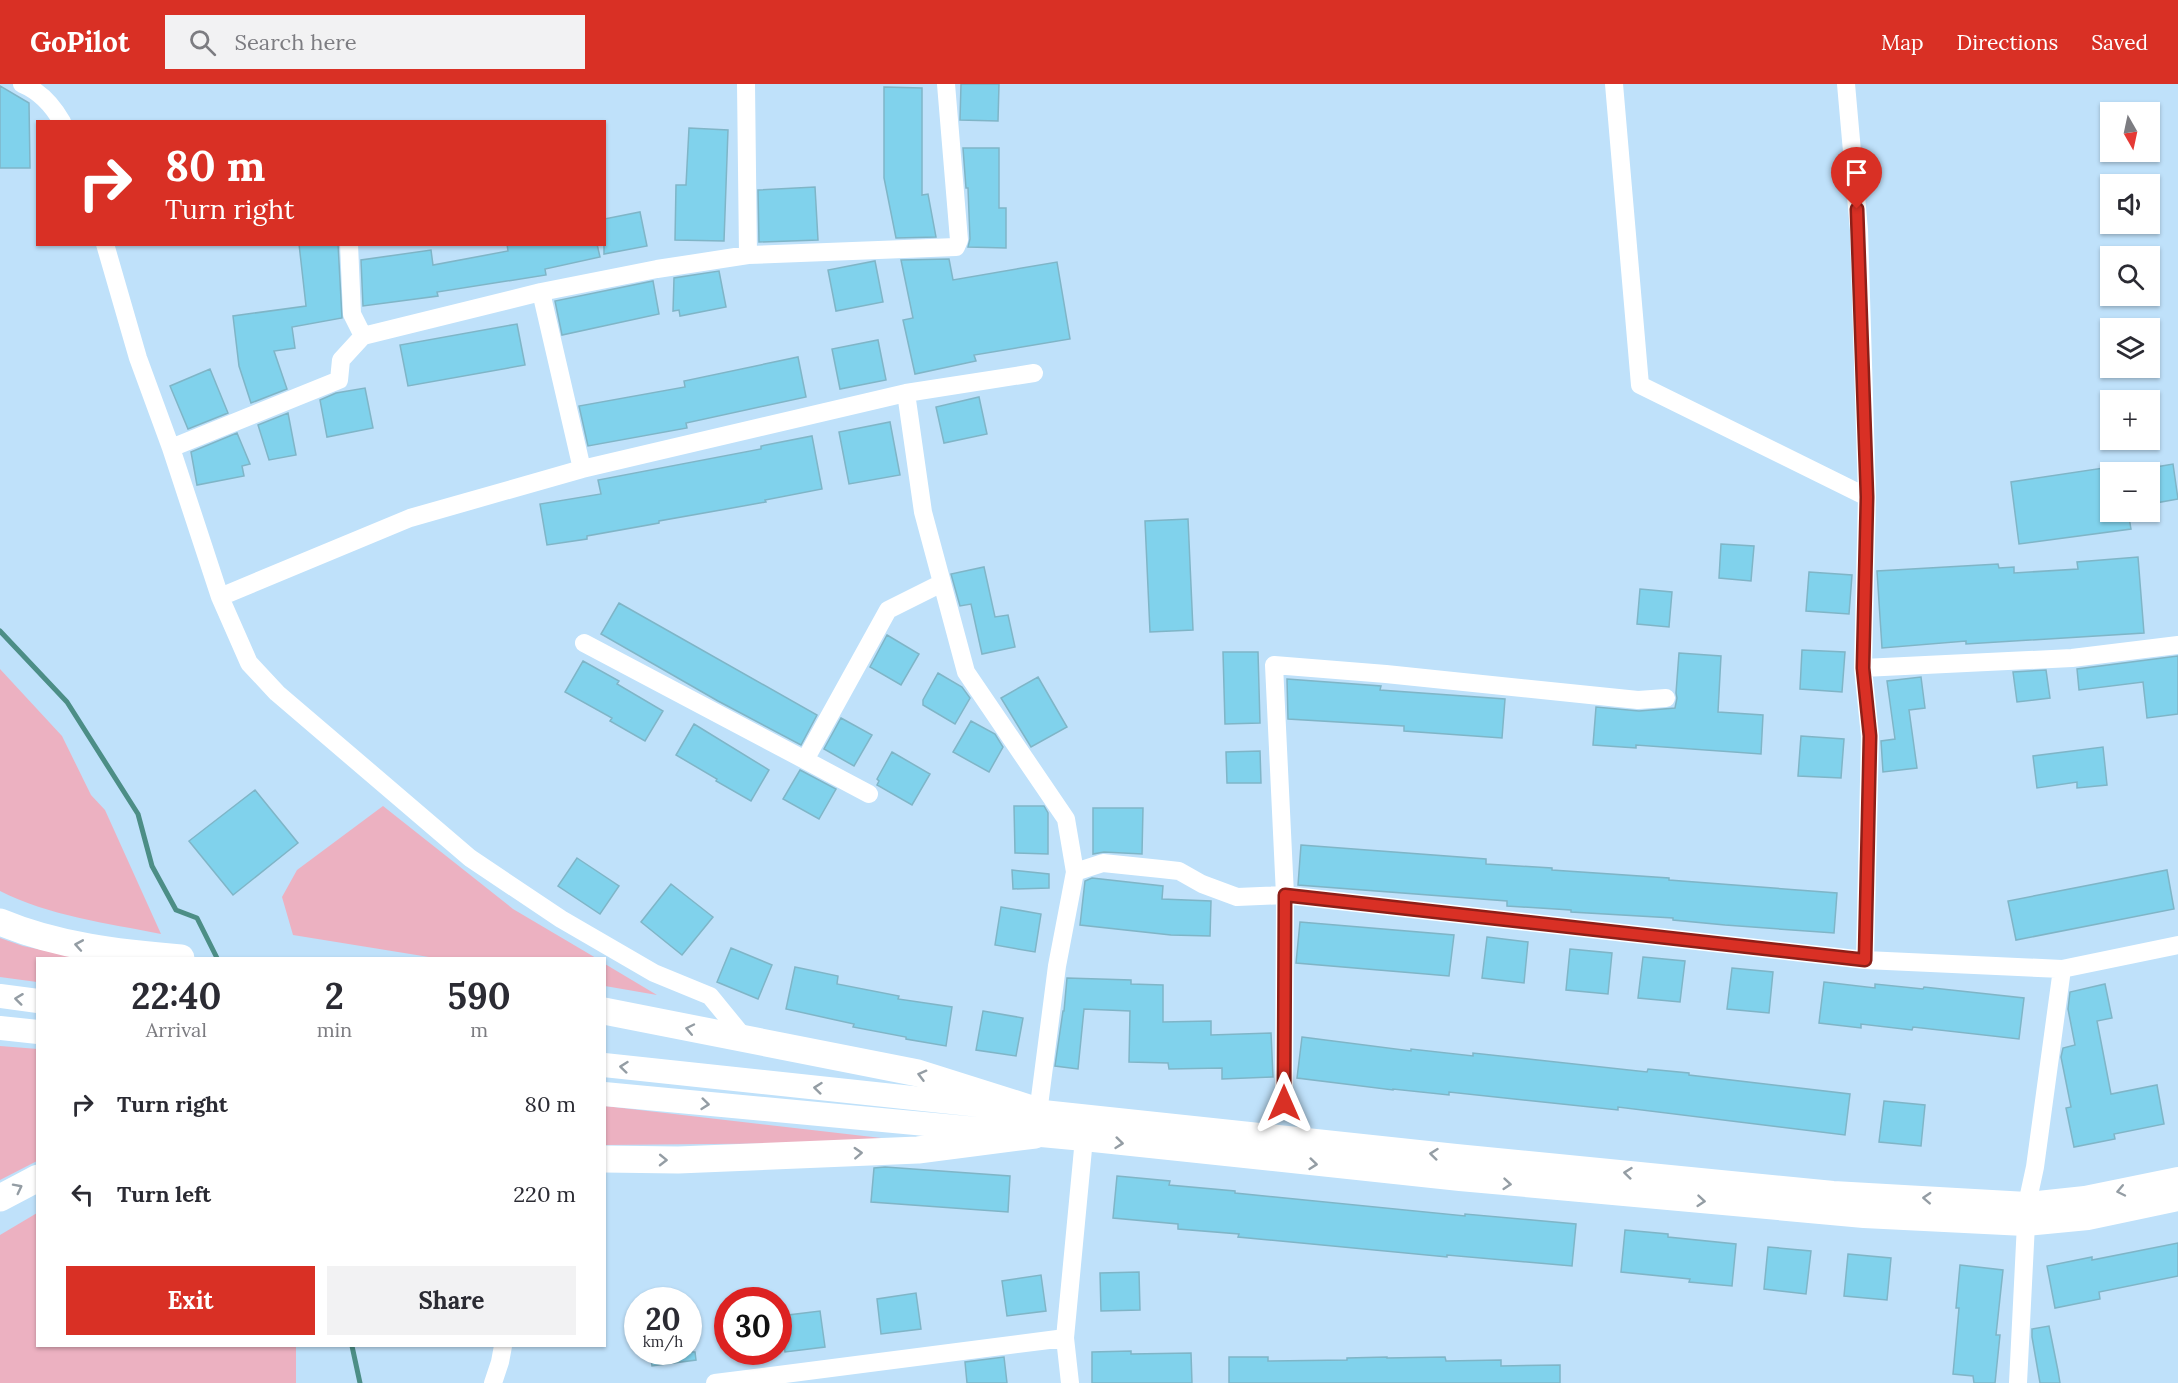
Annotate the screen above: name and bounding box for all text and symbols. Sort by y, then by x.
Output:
search box [165,15,585,69]
text: GoPilot [30,24,129,60]
icon: search [186,26,219,59]
text: Search here [234,28,357,56]
text: Map [1881,29,1924,56]
text: Directions [1957,29,2058,56]
text: Saved [2091,29,2148,56]
north arrow [2100,102,2160,162]
map controls [2100,102,2160,522]
text: 80 m [165,139,265,193]
icon: right [66,144,144,222]
pin [1831,147,1882,209]
icon: arrive [1840,156,1873,189]
button: sound [2100,174,2160,234]
text: Turn right [165,192,294,226]
button: search [2100,246,2160,306]
button: layers [2100,318,2160,378]
button: + [2100,390,2160,450]
button: − [2100,462,2160,522]
one-way arrow [74,940,84,952]
text: 22:40 [131,973,221,1019]
text: 2 [325,973,344,1019]
text: 590 [448,973,511,1019]
one-way arrow [14,993,23,1006]
text: Arrival [146,1017,207,1042]
text: min [317,1017,352,1042]
text: m [470,1017,488,1042]
one-way arrow [685,1023,695,1036]
one-way arrow [620,1061,629,1074]
one-way arrow [917,1070,928,1082]
position arrow [1252,1071,1316,1135]
one-way arrow [814,1082,823,1094]
icon: right [66,1088,99,1121]
text: Turn right [117,1090,228,1118]
text: 80 m [525,1090,576,1118]
one-way arrow [700,1097,709,1110]
one-way arrow [1114,1136,1123,1149]
one-way arrow [853,1146,862,1159]
one-way arrow [1429,1148,1439,1161]
one-way arrow [658,1154,667,1166]
one-way arrow [1308,1157,1317,1169]
one-way arrow [1623,1167,1633,1180]
one-way arrow [1502,1177,1511,1190]
icon: left [66,1178,99,1211]
text: Turn left [117,1180,211,1208]
text: 220 m [513,1180,576,1208]
one-way arrow [12,1184,23,1195]
one-way arrow [2116,1184,2126,1197]
one-way arrow [1922,1192,1931,1205]
one-way arrow [1696,1194,1706,1207]
button: Exit [66,1266,315,1335]
button: Share [327,1266,576,1335]
speed limit sign: 30 [714,1287,792,1365]
text: 20 [645,1300,681,1338]
text: km/h [643,1332,683,1351]

